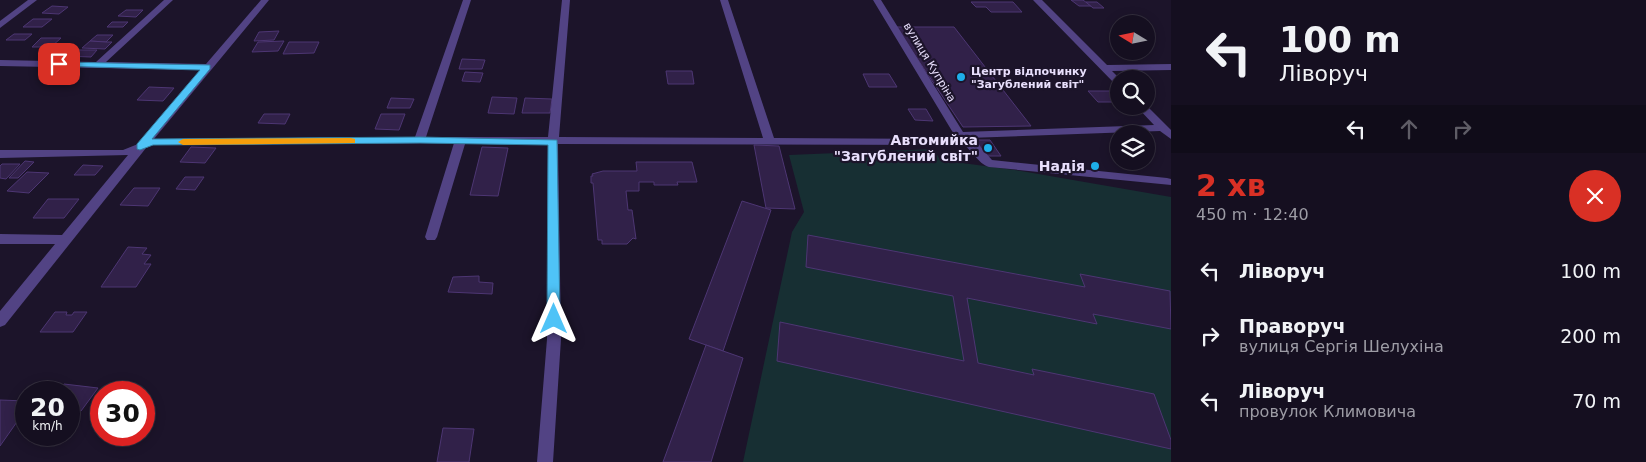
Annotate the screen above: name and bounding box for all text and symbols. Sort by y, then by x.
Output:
north arrow [1110,15,1155,60]
map controls [1110,15,1155,170]
street label: вулиця Купріна [901,20,958,104]
icon: left [1196,20,1261,85]
text: 100 m [1279,20,1401,60]
pin [38,43,80,85]
icon: arrive [45,50,73,78]
text: Ліворуч [1279,61,1368,86]
place label: Центр відпочинку "Загублений світ" [971,65,1087,91]
button: search [1110,70,1155,115]
marker: Центр відпочинку "Загублений світ" [955,71,967,83]
icon: left [1342,115,1370,143]
icon: ahead [1395,115,1423,143]
icon: right [1448,115,1476,143]
button: layers [1110,125,1155,170]
place label: Автомийка "Загублений світ" [834,132,978,164]
marker: Автомийка "Загублений світ" [982,142,994,154]
place label: Надія [1039,158,1085,174]
marker: Надія [1089,160,1101,172]
text: 2 хв [1196,168,1266,203]
button: close [1569,170,1621,222]
text: 450 m · 12:40 [1196,205,1309,224]
icon: left [1196,257,1224,285]
text: Ліворуч [1239,260,1325,282]
text: 100 m [1560,260,1621,282]
position arrow [527,292,579,344]
text: Праворуч [1239,315,1345,337]
icon: right [1196,322,1224,350]
text: 200 m [1560,325,1621,347]
text: вулиця Сергія Шелухіна [1239,337,1444,356]
text: Ліворуч [1239,380,1325,402]
speed limit sign: 30 [90,381,155,446]
icon: left [1196,387,1224,415]
text: 70 m [1572,390,1621,412]
text: 20 [30,393,65,422]
text: провулок Климовича [1239,402,1416,421]
text: km/h [32,419,63,433]

